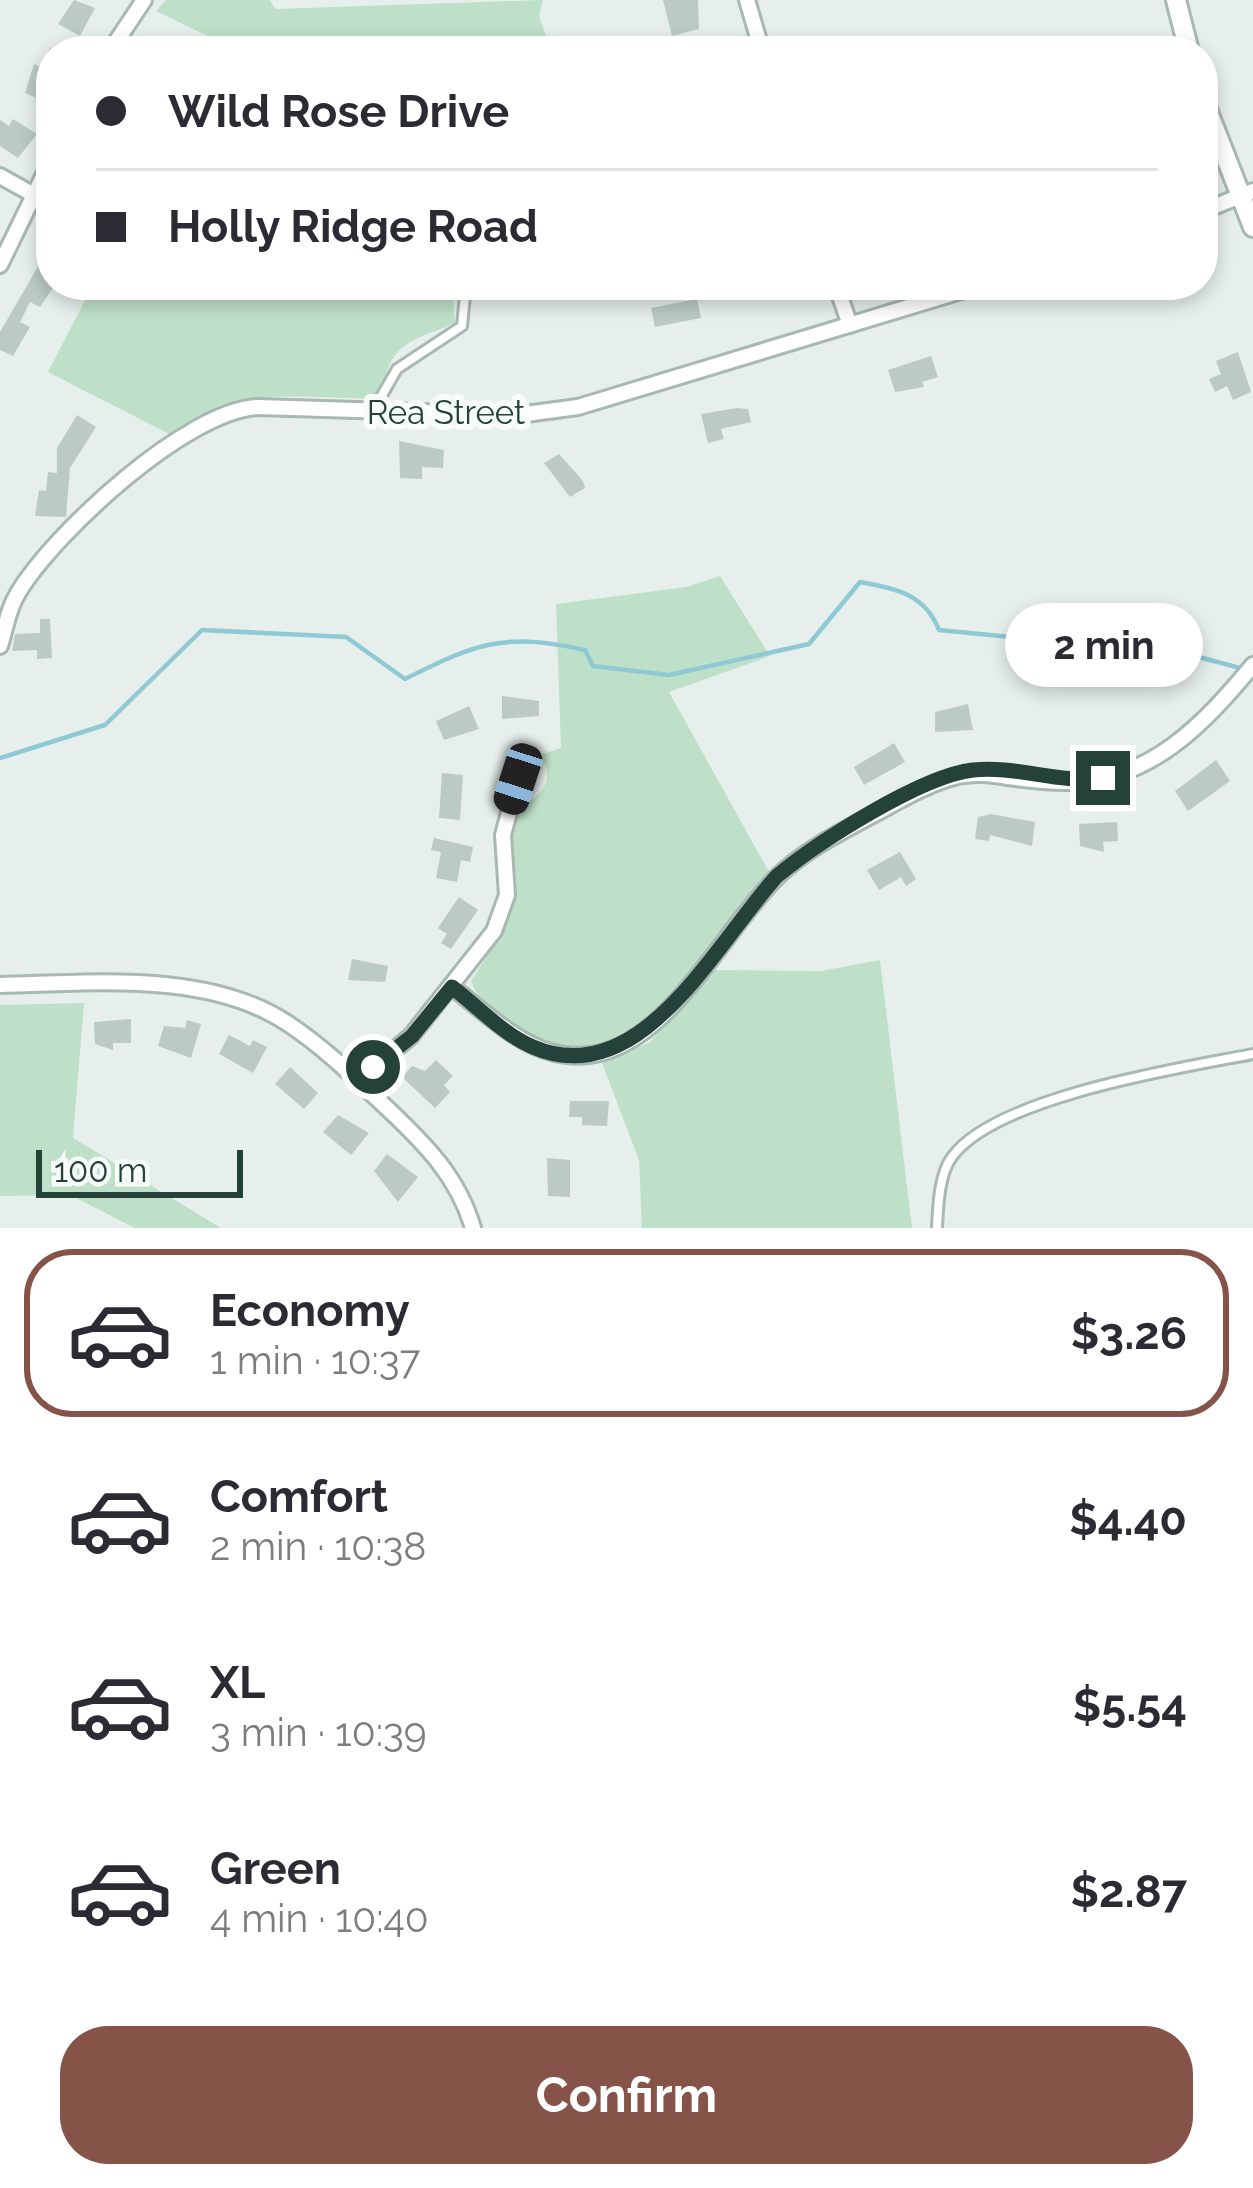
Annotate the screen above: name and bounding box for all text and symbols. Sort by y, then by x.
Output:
text: Wild Rose Drive [168,85,509,138]
text: Holly Ridge Road [168,200,538,253]
street label: Rea Street [367,393,525,432]
callout: 2 min [1004,604,1202,688]
text: 2 min [1053,622,1155,668]
car [490,739,546,819]
route end [1076,751,1130,805]
route start [346,1040,400,1094]
scale bar [36,1144,243,1197]
text: 100 m [54,1151,147,1190]
icon: car [66,1279,174,1387]
text: Economy [210,1284,410,1337]
text: $3.26 [1071,1307,1187,1360]
text: 1 min · 10:37 [210,1337,420,1383]
icon: car [66,1465,174,1573]
text: Comfort [210,1470,388,1523]
text: $4.40 [1069,1493,1187,1546]
text: 2 min · 10:38 [210,1523,426,1569]
icon: car [66,1651,174,1759]
text: XL [210,1656,265,1709]
text: $5.54 [1073,1679,1187,1732]
text: 3 min · 10:39 [210,1709,427,1755]
icon: car [66,1837,174,1945]
text: Green [210,1842,341,1895]
text: $2.87 [1071,1865,1187,1918]
text: 4 min · 10:40 [210,1895,429,1941]
button: Confirm [60,2026,1193,2164]

